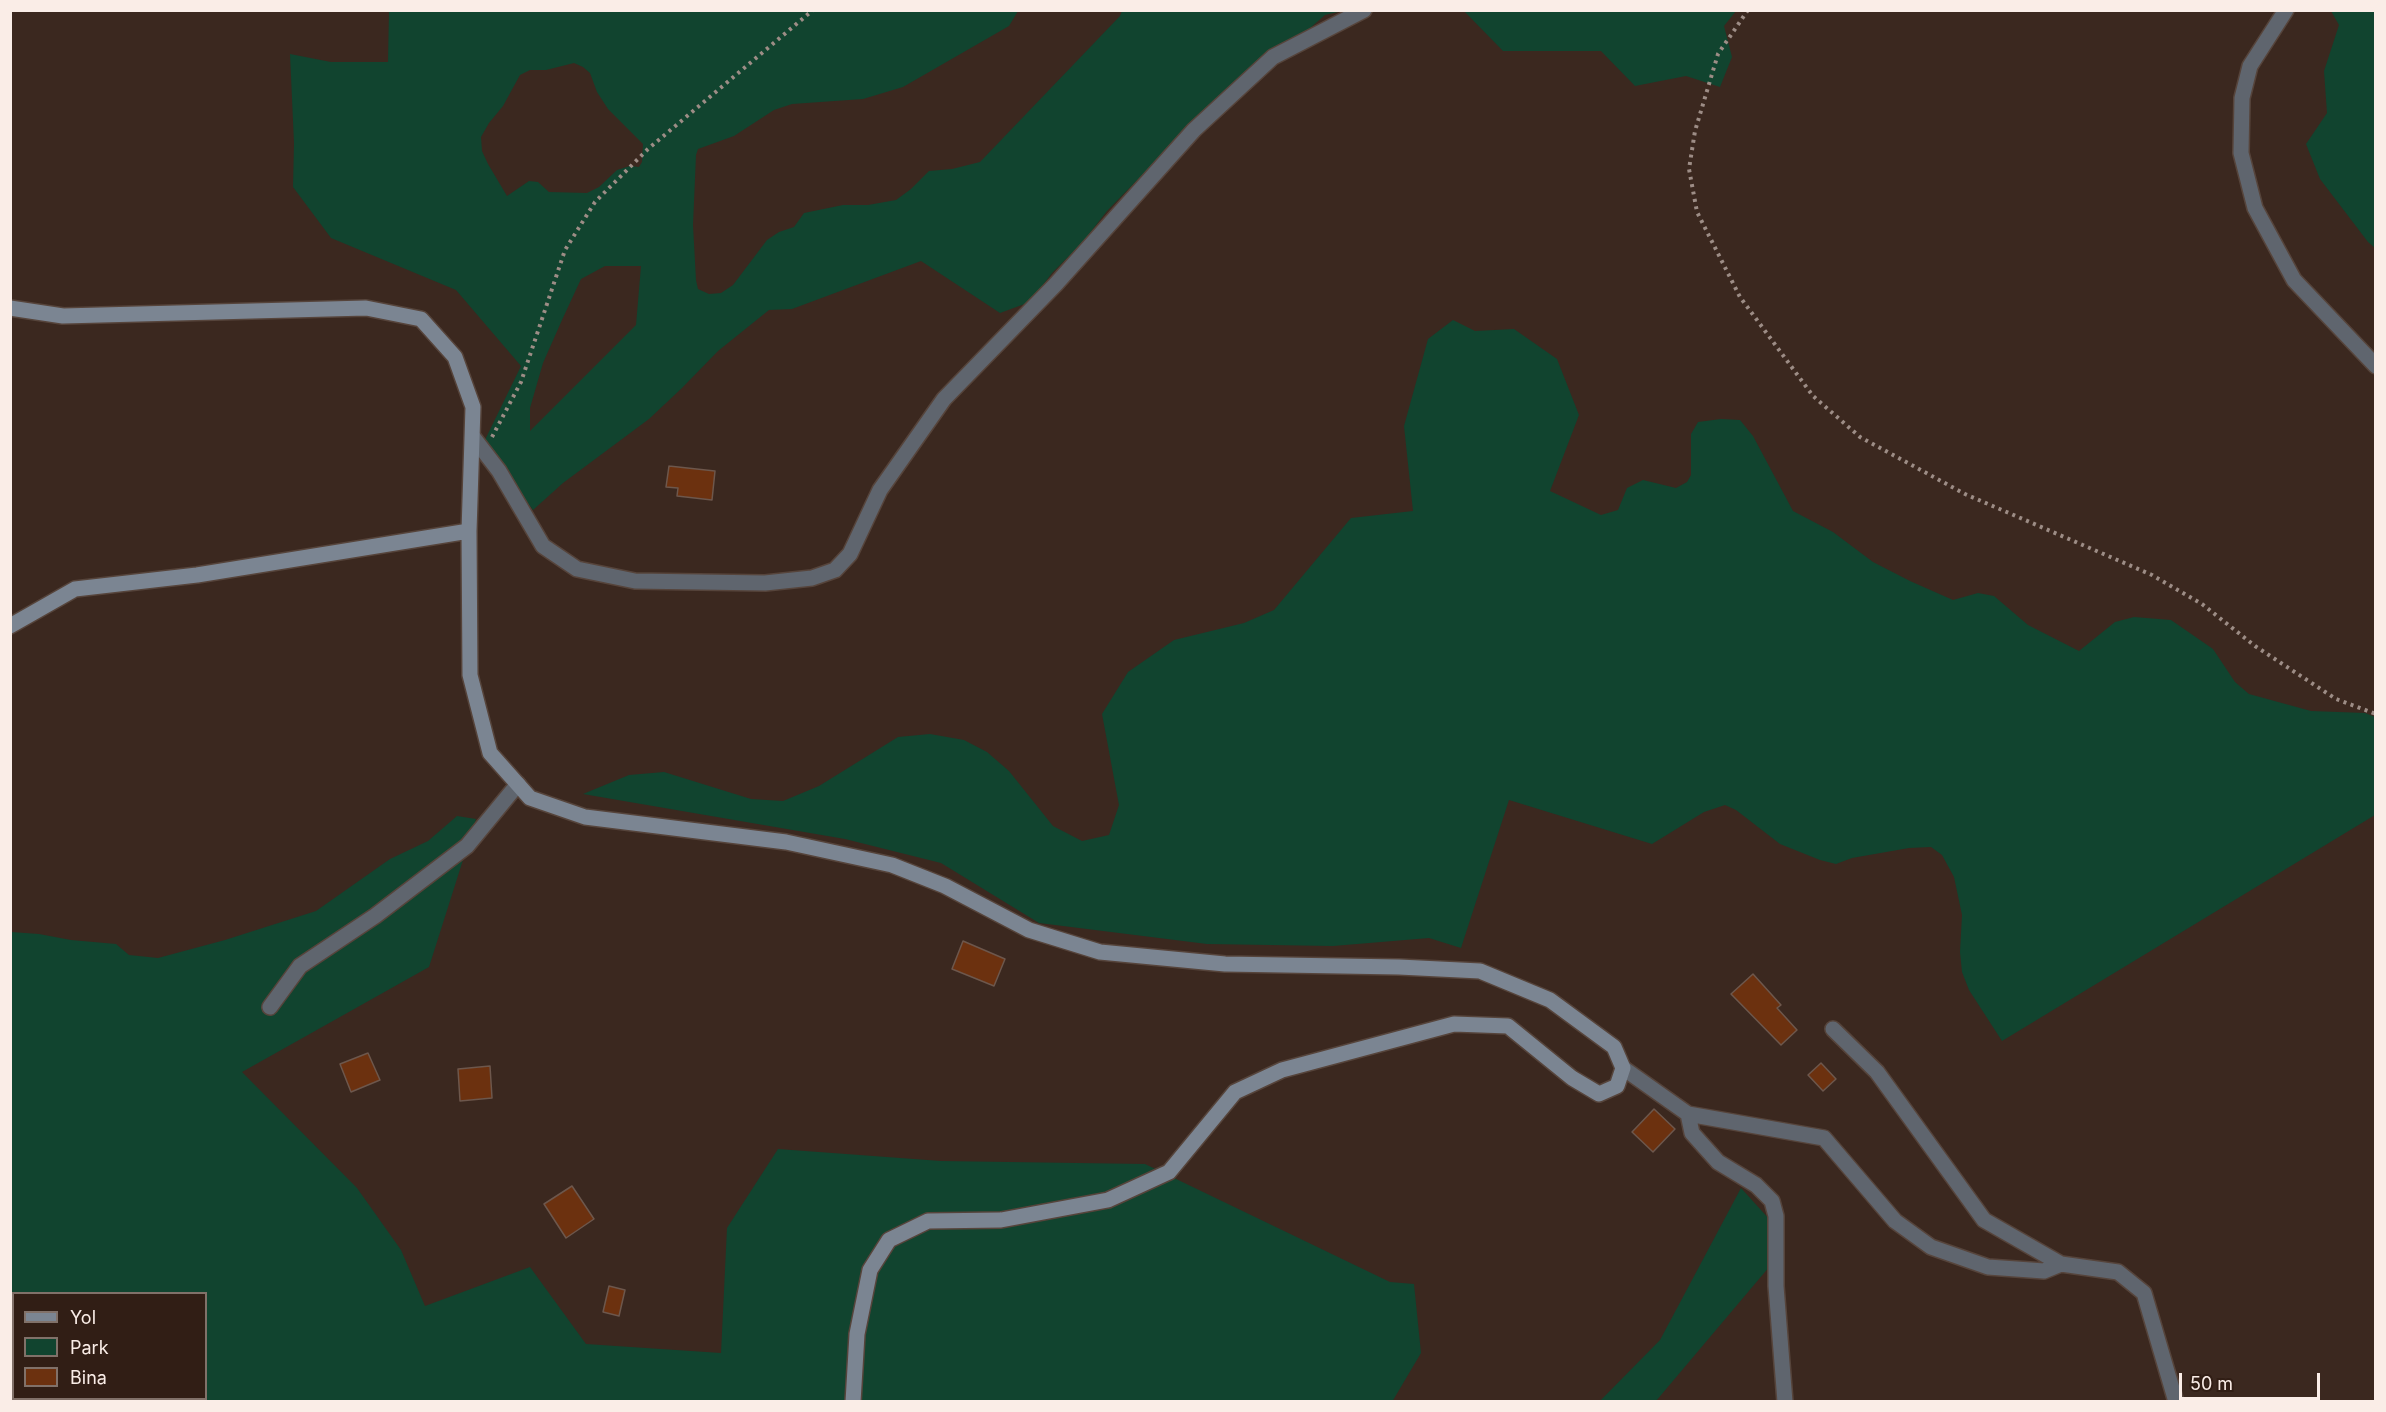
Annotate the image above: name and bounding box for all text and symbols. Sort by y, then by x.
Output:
legend [12,1292,207,1400]
text: Yol [70,1307,96,1328]
text: Park [70,1337,109,1358]
scale bar [2182,1361,2323,1399]
text: Bina [70,1367,107,1388]
text: 50 m [2190,1373,2233,1394]

